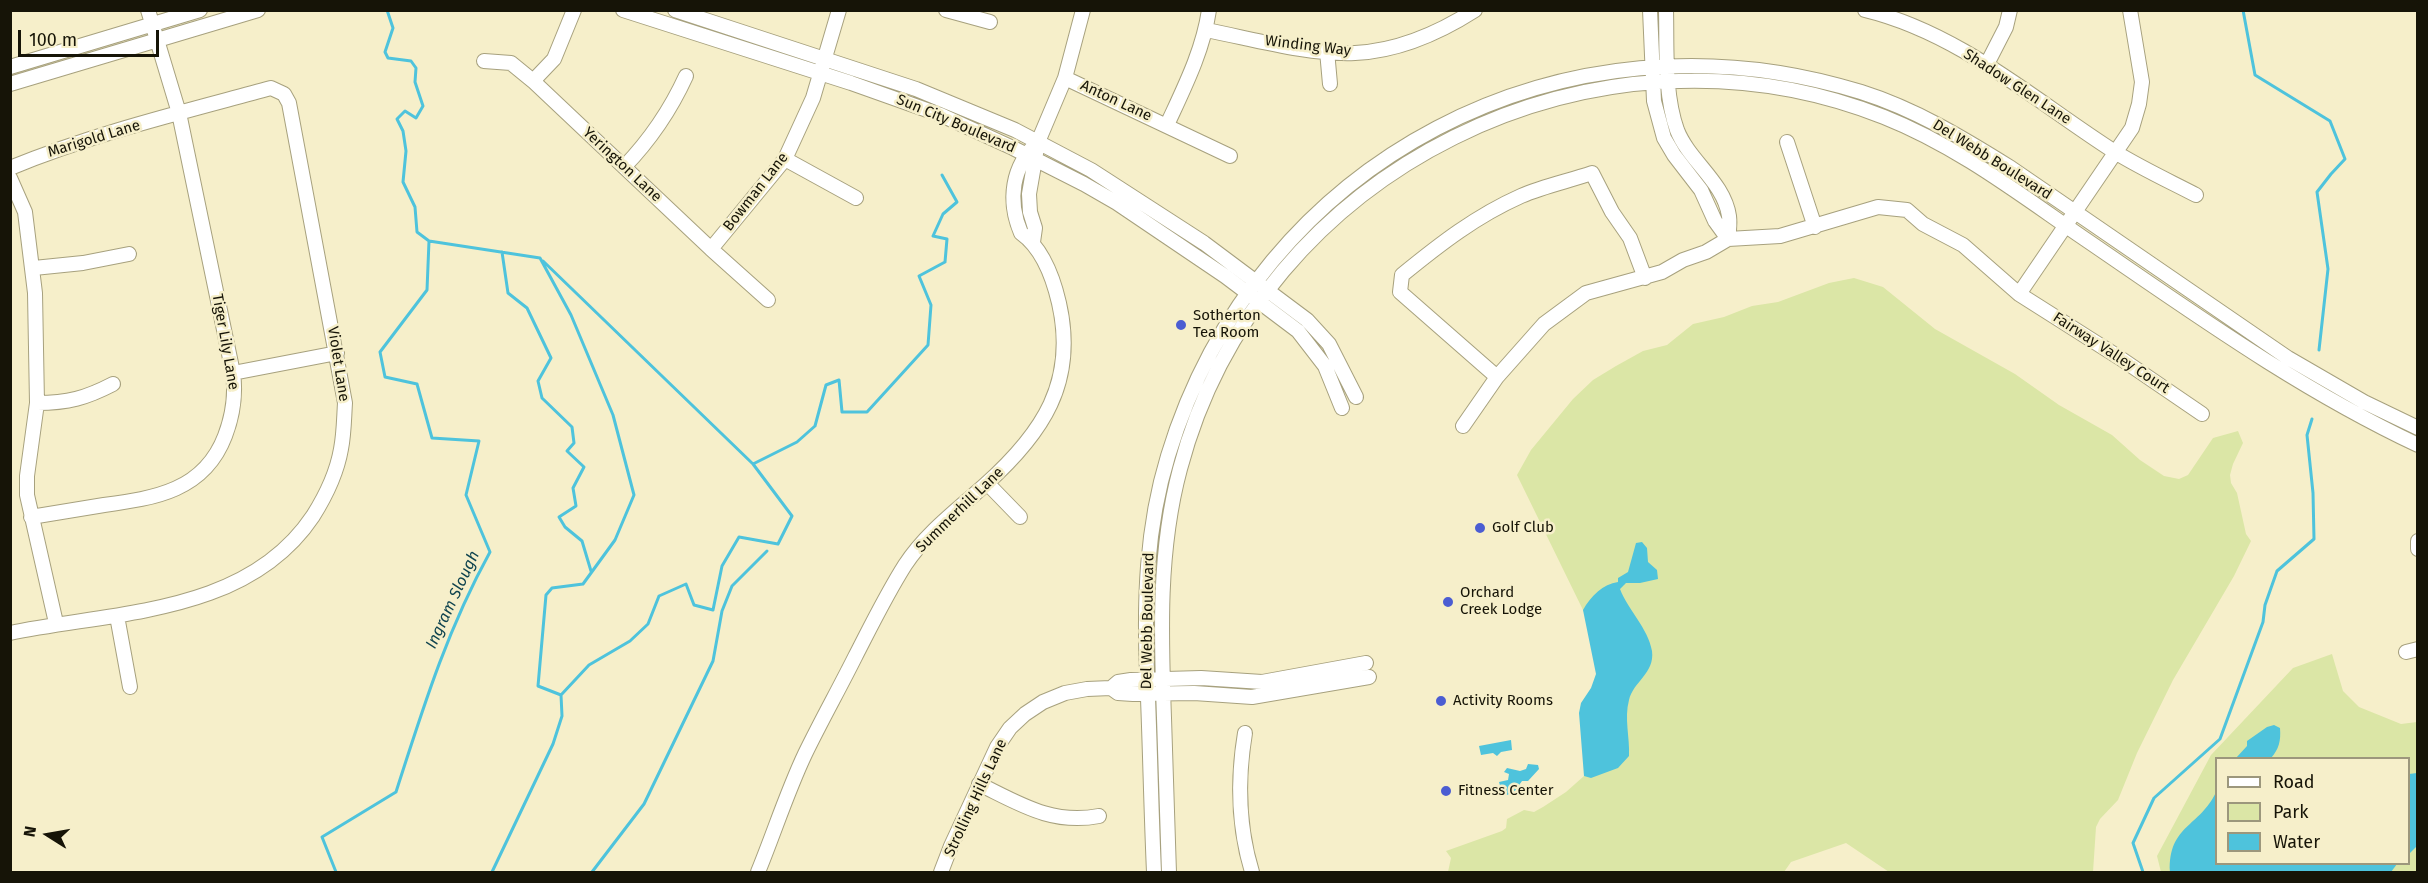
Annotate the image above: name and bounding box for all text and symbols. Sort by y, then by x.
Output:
scale bar [21,18,162,56]
text: 100 m [29,29,77,51]
street label: Winding Way [1264,32,1352,60]
street label: Shadow Glen Lane [1960,45,2074,129]
street label: Anton Lane [1078,77,1154,125]
street label: Sun City Boulevard [894,91,1018,157]
street label: Marigold Lane [46,116,142,162]
street label: Del Webb Boulevard [1929,116,2055,204]
street label: Yerington Lane [579,124,665,206]
street label: Bowman Lane [720,149,792,235]
street label: Tiger Lily Lane [208,293,242,391]
place label: Sotherton Tea Room [1193,307,1261,342]
street label: Fairway Valley Court [2049,309,2173,397]
marker: Sotherton Tea Room [1174,318,1188,332]
street label: Violet Lane [323,325,353,403]
street label: Summerhill Lane [912,464,1008,556]
place label: Golf Club [1492,519,1554,537]
marker: Golf Club [1473,521,1487,535]
water label: Ingram Slough [422,548,484,652]
street label: Del Webb Boulevard [1138,552,1158,690]
place label: Orchard Creek Lodge [1460,584,1542,619]
marker: Orchard Creek Lodge [1441,595,1455,609]
place label: Activity Rooms [1453,692,1553,710]
marker: Activity Rooms [1434,694,1448,708]
street label: Strolling Hills Lane [941,736,1011,860]
legend [2215,757,2410,865]
text: Road [2273,771,2315,793]
place label: Fitness Center [1458,782,1554,800]
marker: Fitness Center [1439,784,1453,798]
text: Park [2273,801,2308,823]
north arrow [18,805,78,865]
text: N [20,824,40,838]
text: Water [2273,831,2320,853]

